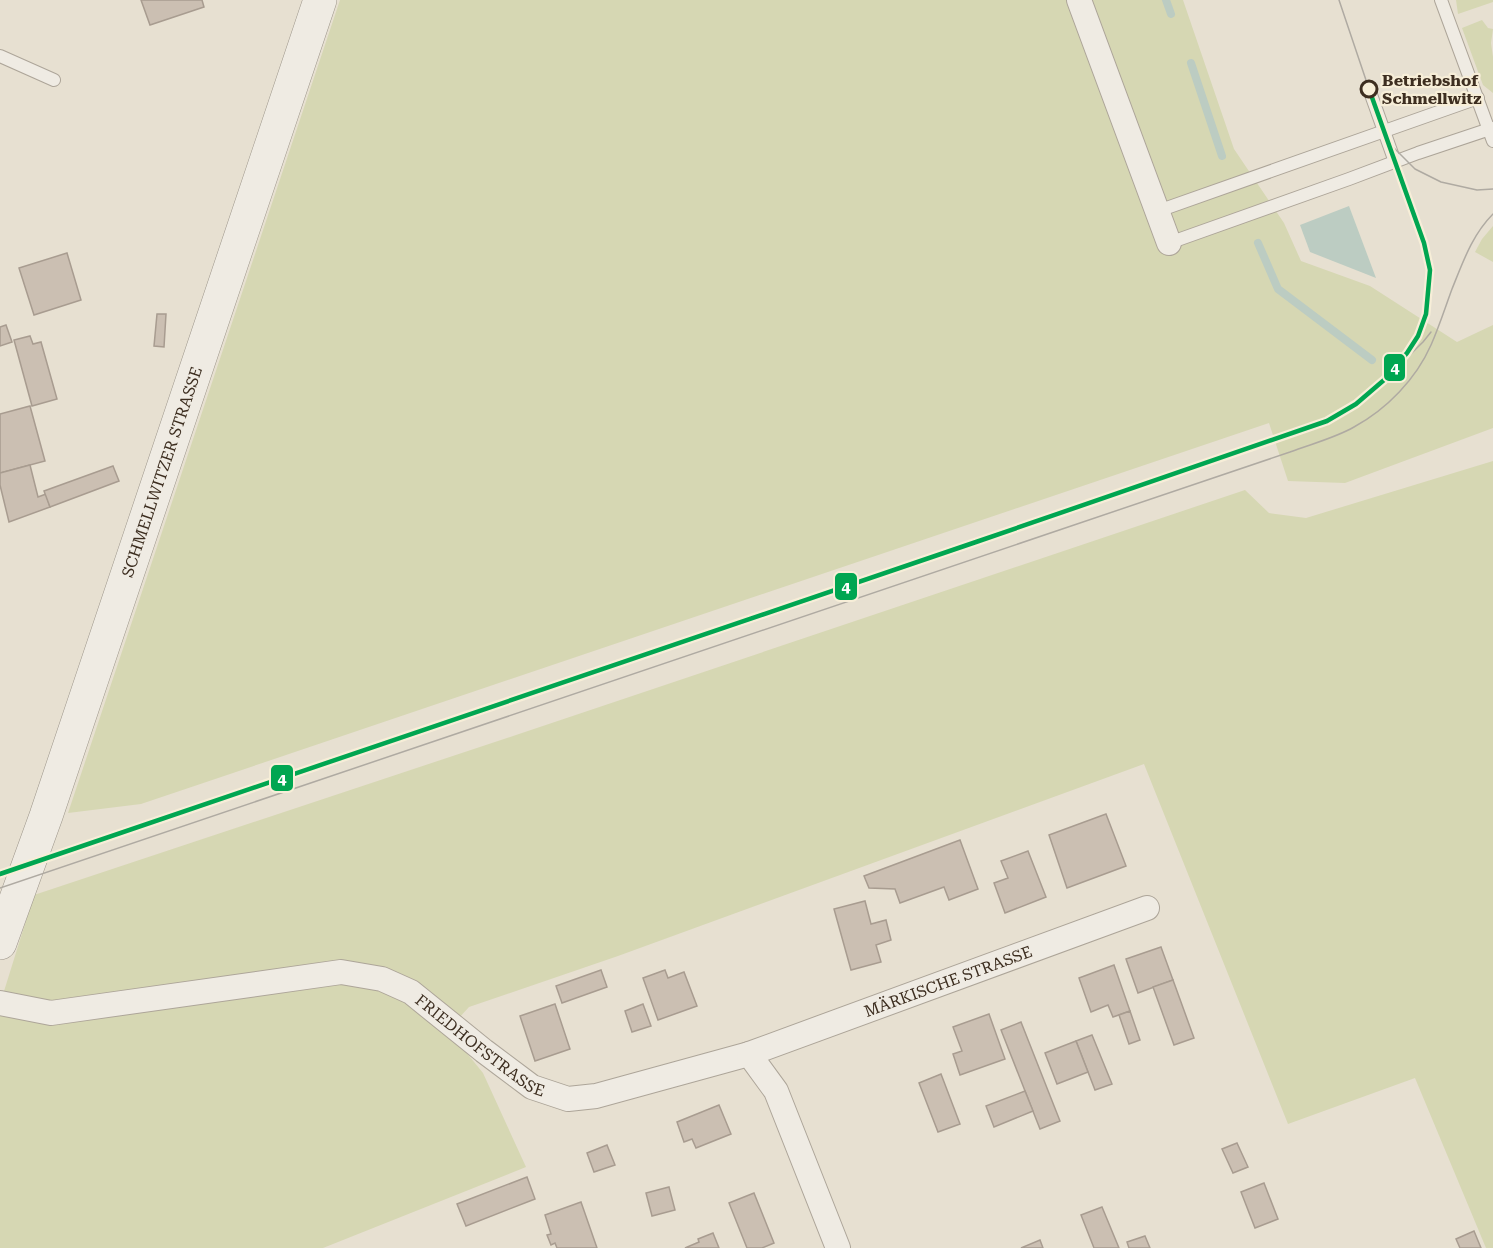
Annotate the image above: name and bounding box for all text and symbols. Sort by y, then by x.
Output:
place label: Betriebshof Schmellwitz [1382,71,1482,108]
marker: Betriebshof Schmellwitz [1360,80,1378,98]
line badge: 4 [1383,353,1406,382]
text: 4 [1391,358,1400,377]
street label: SCHMELLWITZER STRASSE [117,364,206,580]
line badge: 4 [834,572,858,601]
text: 4 [842,577,851,596]
line badge: 4 [270,764,294,792]
text: 4 [278,769,287,788]
street label: MÄRKISCHE STRASSE [861,942,1035,1020]
street label: FRIEDHOFSTRASSE [412,990,547,1100]

